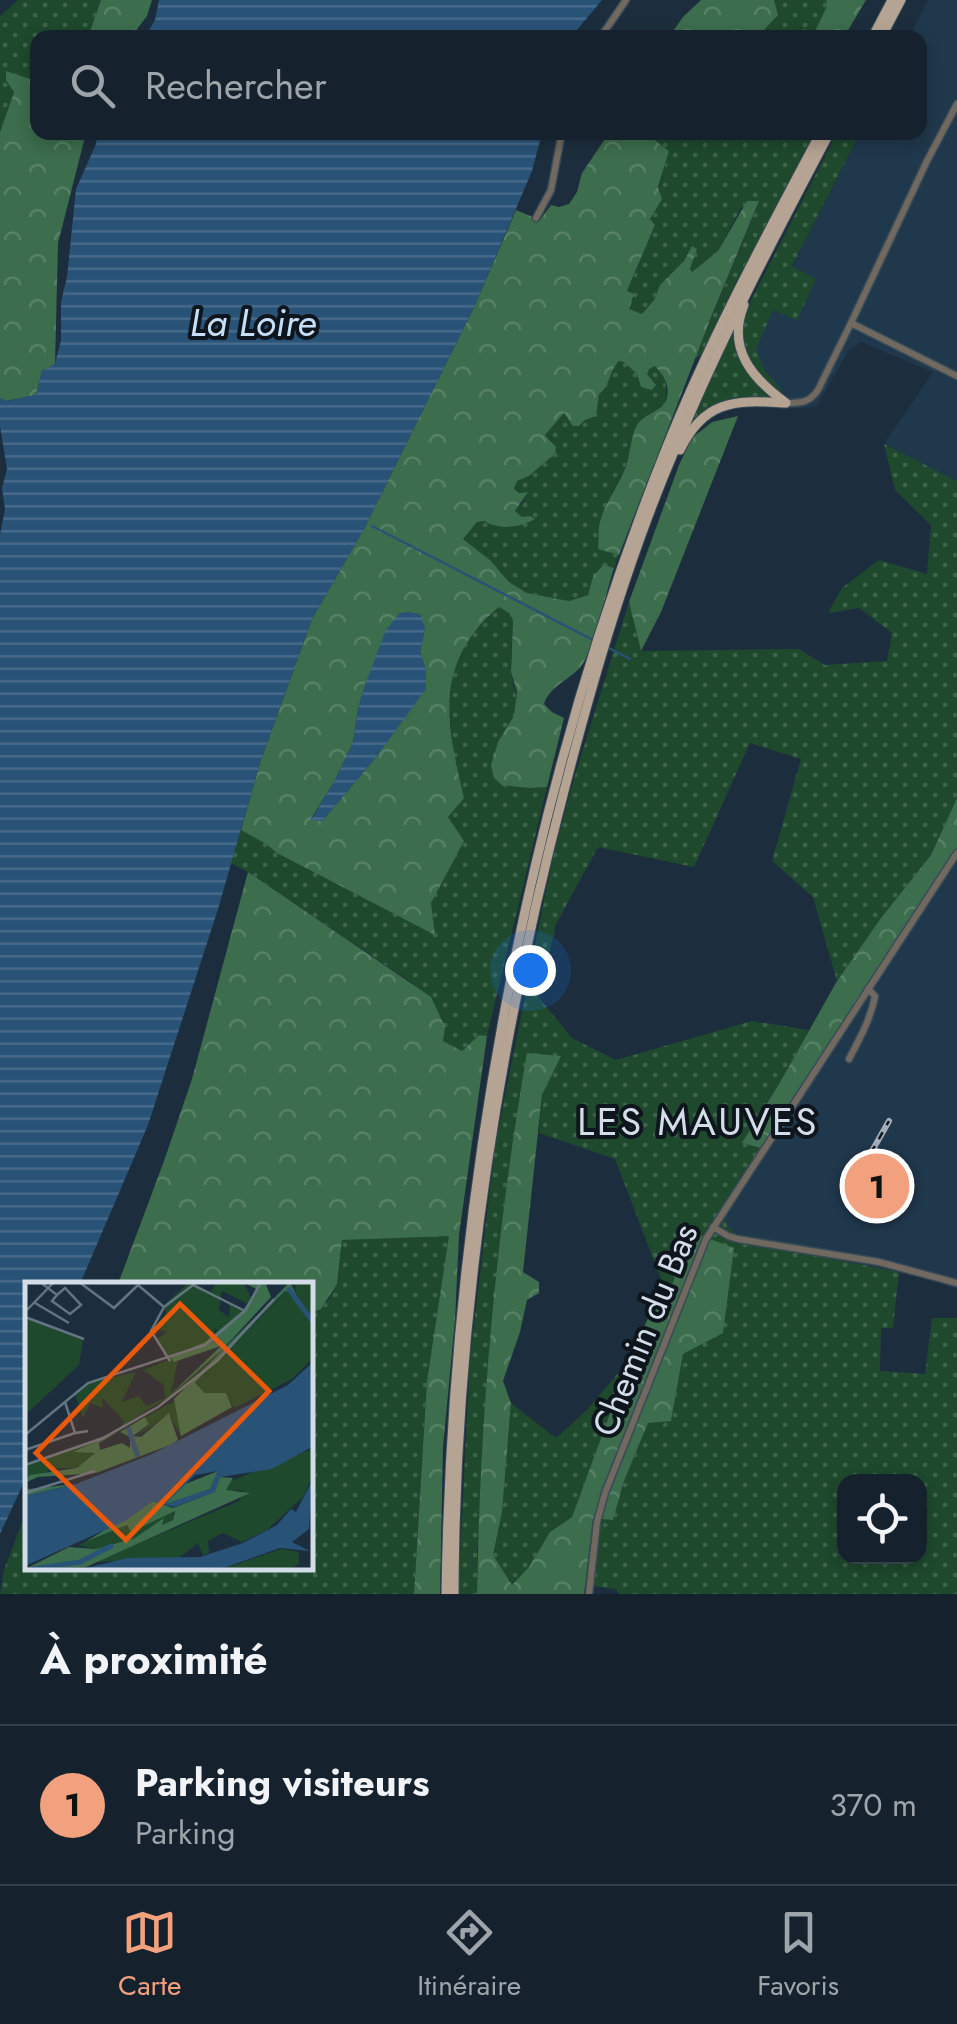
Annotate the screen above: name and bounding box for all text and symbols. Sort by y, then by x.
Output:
search box [30,30,927,140]
icon: search [65,58,120,113]
text: Rechercher [145,58,327,113]
water label: La Loire [190,295,316,350]
your location [505,945,556,996]
district label: LES MAUVES [577,1094,819,1149]
pin: 1 [844,1148,910,1224]
street label: Chemin du Bas [580,1216,710,1444]
inset map [25,1282,312,1569]
map controls [837,1474,927,1564]
button: locate [837,1474,927,1564]
text: À proximité [40,1629,268,1690]
text: Parking visiteurs [135,1755,429,1810]
text: 1 [64,1782,81,1828]
text: 370 m [829,1782,917,1828]
text: Parking [135,1810,235,1856]
tab: Carte [118,1905,181,2006]
tab: Itinéraire [417,1905,521,2006]
tab: Favoris [757,1905,839,2006]

